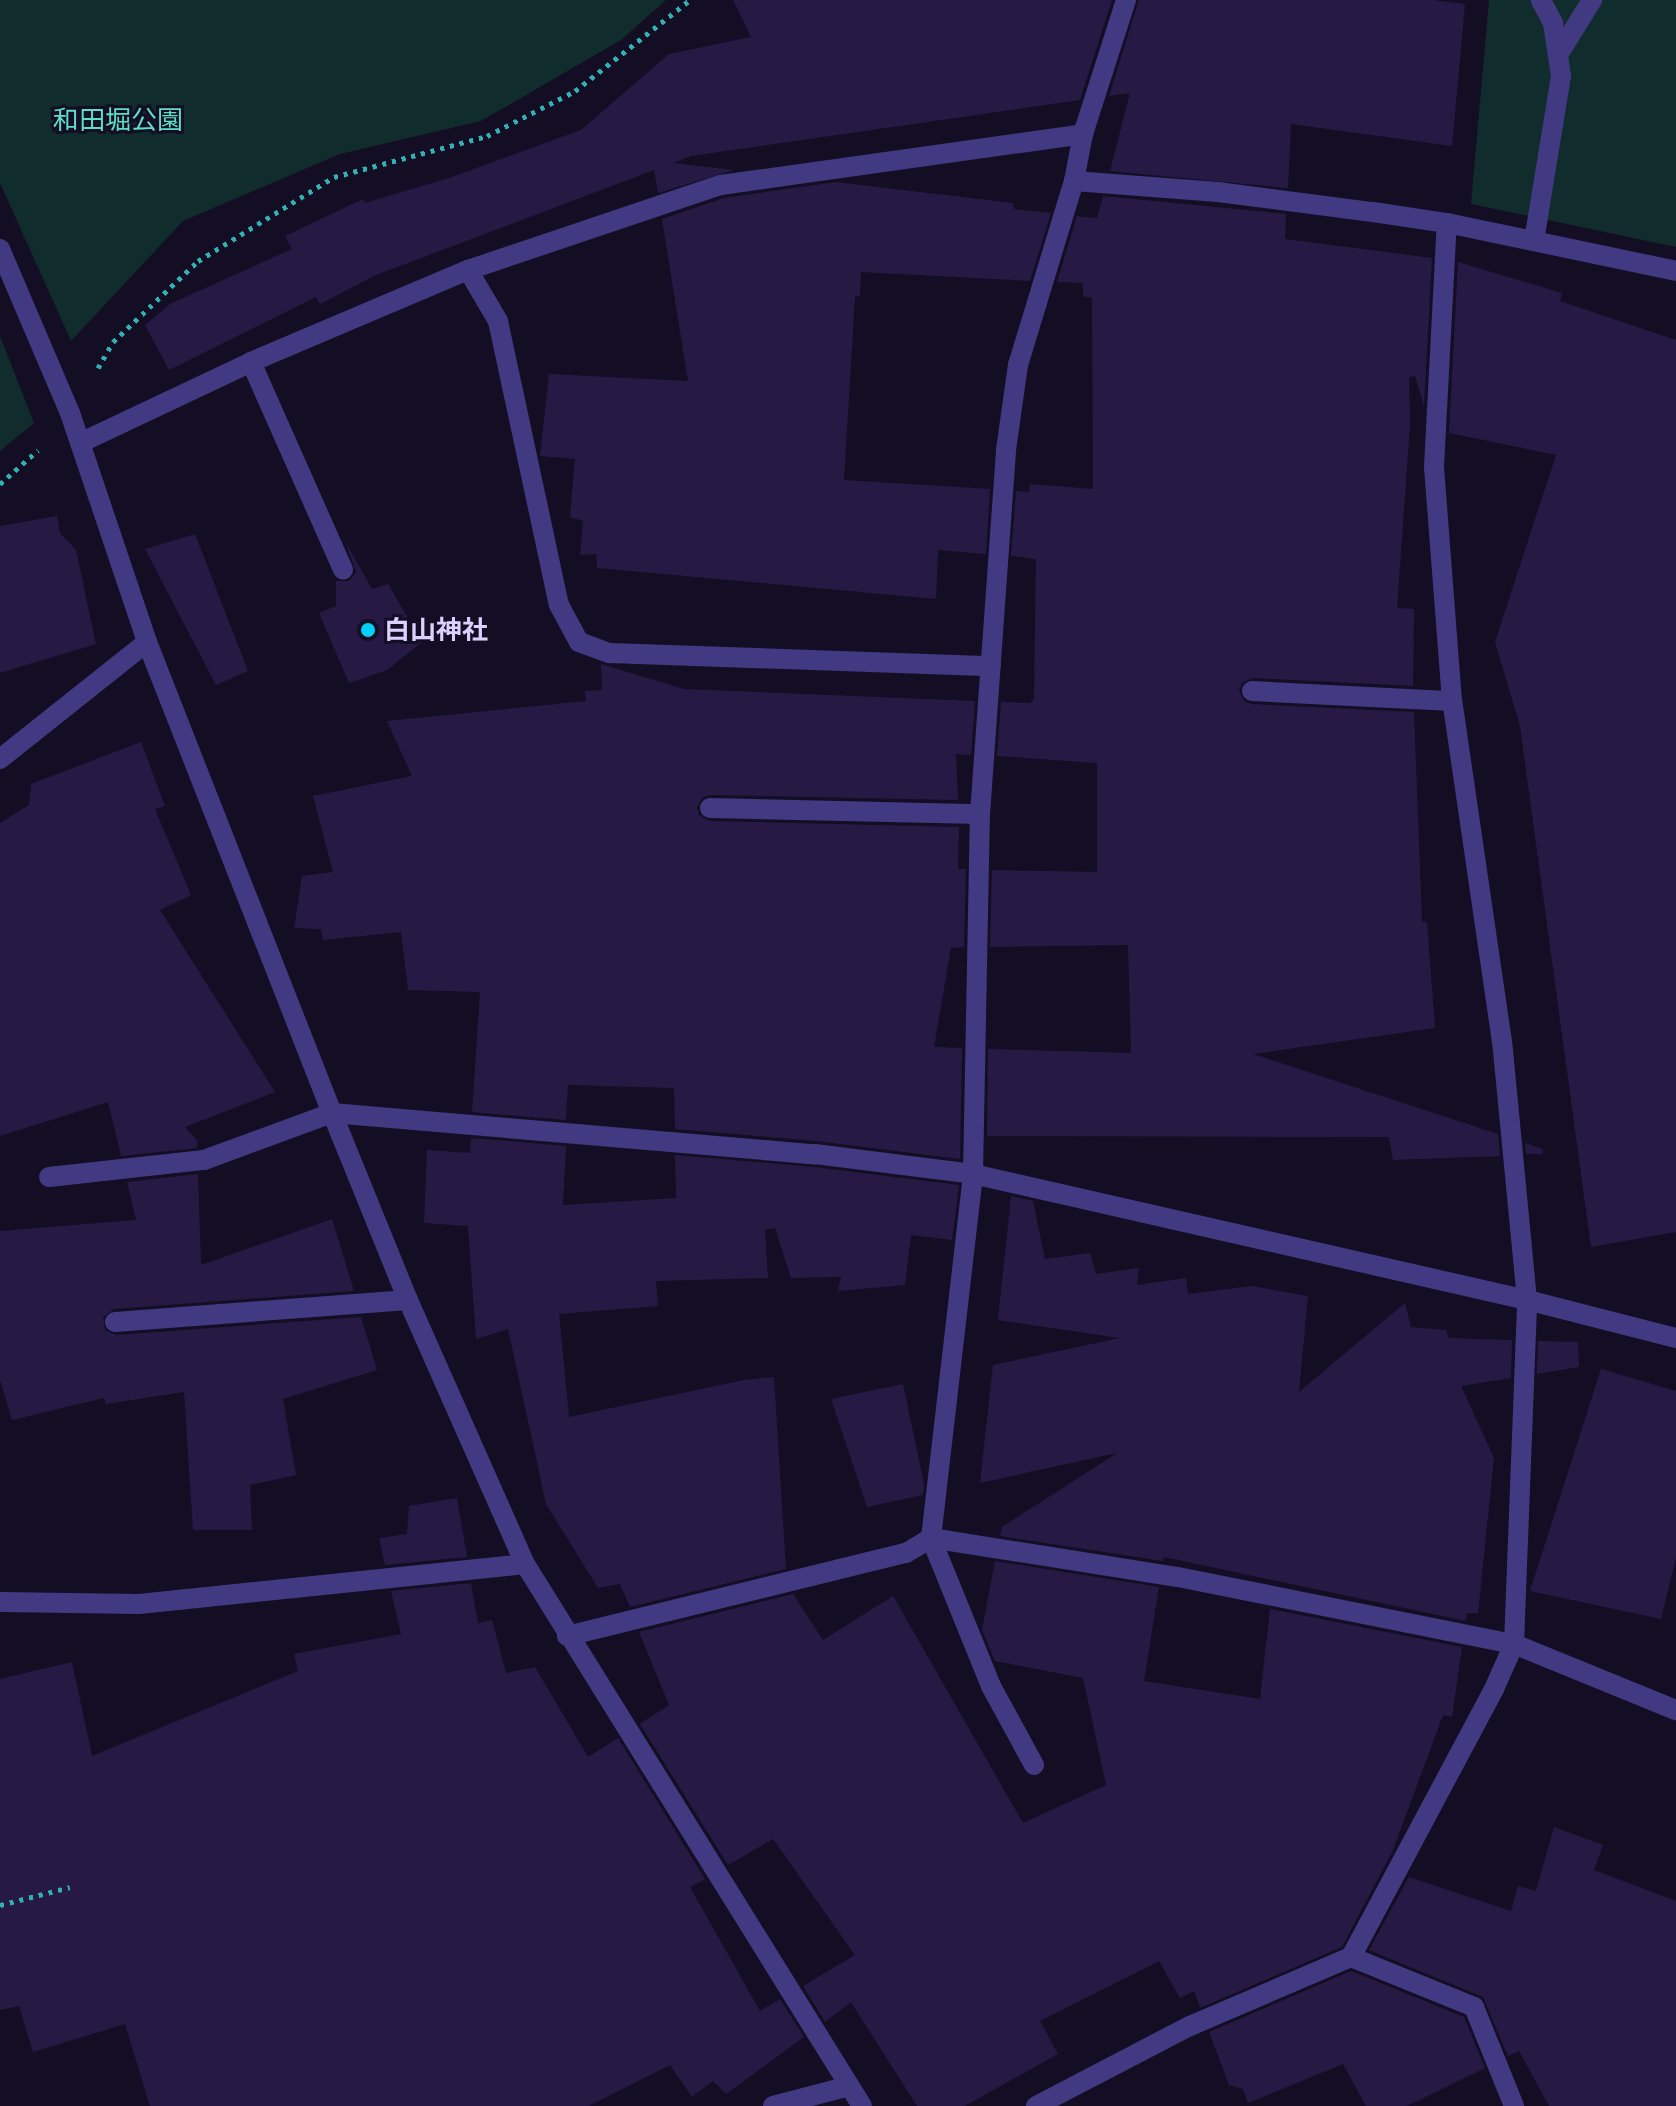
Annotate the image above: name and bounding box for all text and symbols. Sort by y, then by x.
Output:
park label: 和田堀公園 [53,104,183,136]
place label: 白山神社 [384,614,488,646]
marker: 白山神社 [359,621,377,639]

